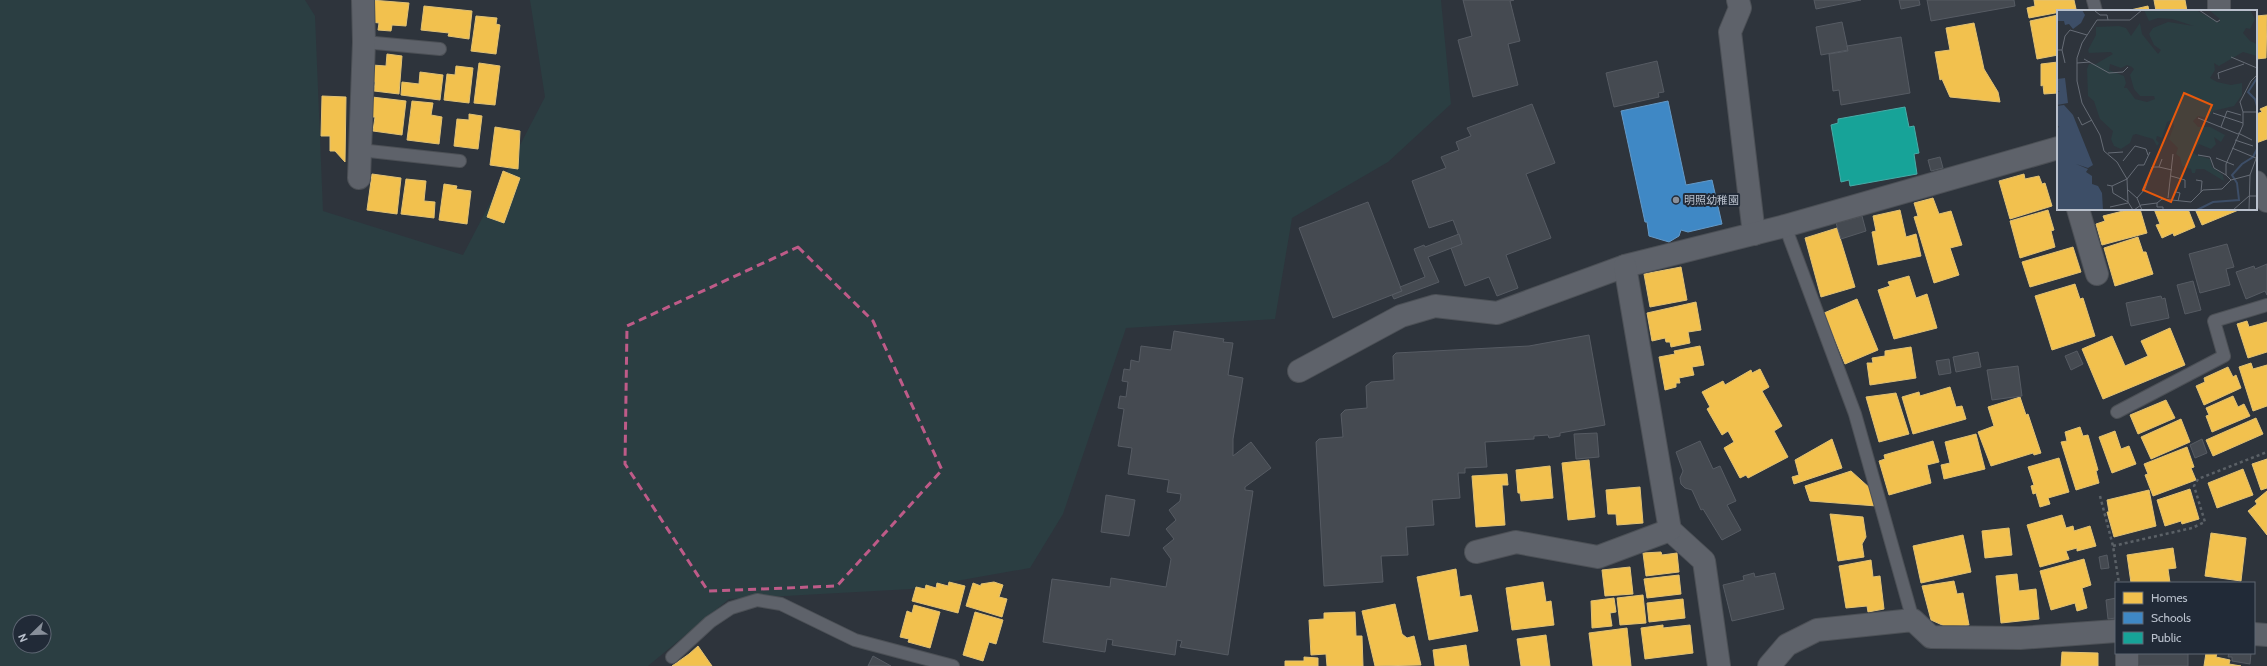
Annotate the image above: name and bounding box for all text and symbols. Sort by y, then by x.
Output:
inset map [2057,10,2257,210]
place label: 明照幼稚園 [1684,193,1739,207]
marker: 明照幼稚園 [1671,195,1681,205]
legend [2115,582,2255,654]
text: Homes [2151,590,2188,605]
text: Schools [2151,610,2191,625]
north arrow [12,614,52,654]
text: Public [2151,630,2182,645]
text: N [15,632,31,644]

